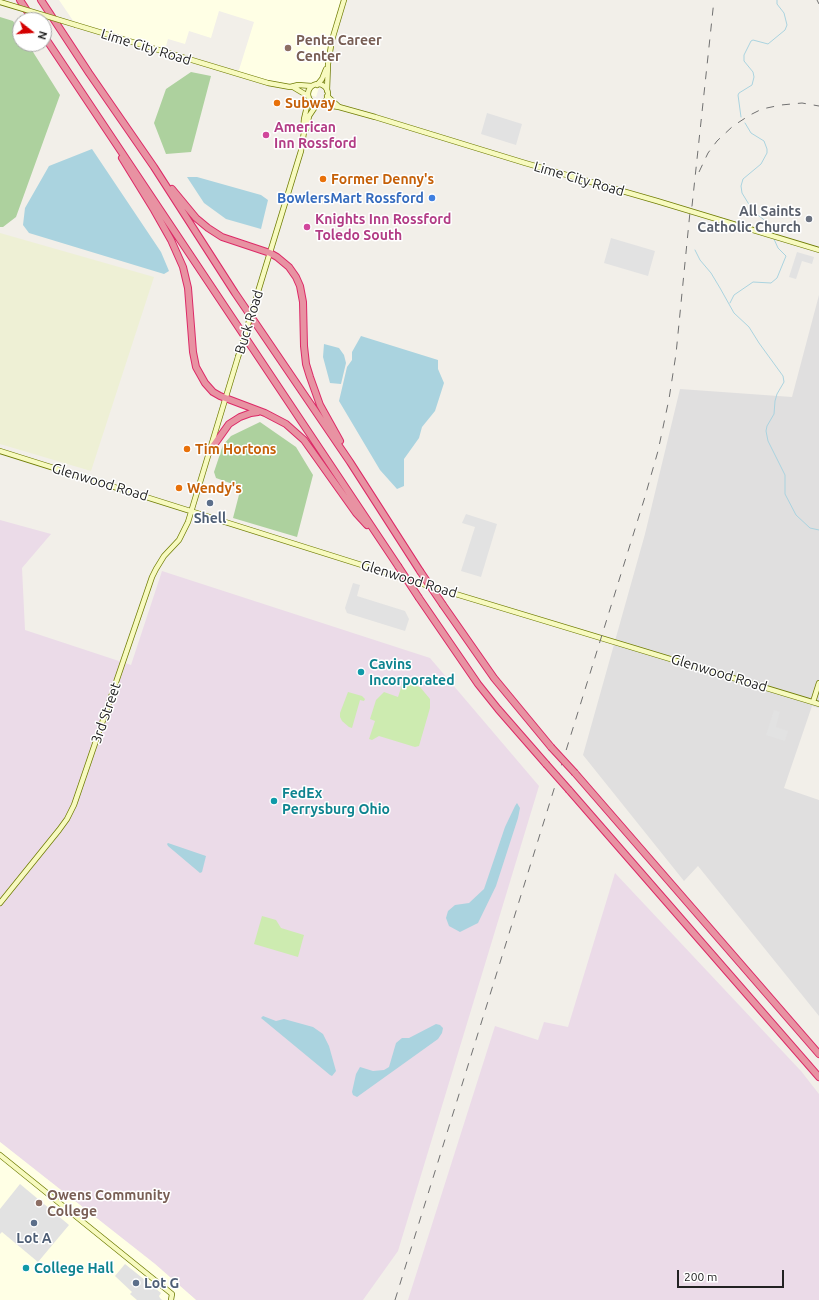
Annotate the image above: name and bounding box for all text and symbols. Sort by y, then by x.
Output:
north arrow [12,12,52,52]
street label: Lime City Road [99,25,193,69]
text: N [36,30,49,41]
place label: Penta Career Center [296,32,382,64]
marker: Penta Career Center [283,43,293,53]
place label: Subway [285,95,335,111]
marker: Subway [272,98,282,108]
place label: American Inn Rossford [274,119,357,152]
marker: American Inn Rossford [261,130,271,140]
street label: Lime City Road [532,158,626,200]
place label: Former Denny's [331,171,434,187]
marker: Former Denny's [318,174,328,184]
place label: BowlersMart Rossford [277,190,424,206]
marker: BowlersMart Rossford [427,193,437,203]
place label: All Saints Catholic Church [697,203,801,236]
place label: Knights Inn Rossford Toledo South [315,211,451,244]
marker: All Saints Catholic Church [804,214,814,224]
marker: Knights Inn Rossford Toledo South [302,222,312,232]
street label: Buck Road [231,288,267,356]
place label: Tim Hortons [195,441,276,457]
marker: Tim Hortons [182,444,192,454]
street label: Glenwood Road [50,459,150,505]
place label: Wendy's [187,480,242,496]
marker: Wendy's [174,483,184,493]
marker: Shell [205,498,215,508]
place label: Shell [194,510,226,526]
street label: Glenwood Road [359,556,459,602]
street label: Glenwood Road [669,650,769,696]
place label: Cavins Incorporated [369,656,455,688]
marker: Cavins Incorporated [356,667,366,677]
street label: 3rd Street [88,680,124,746]
place label: FedEx Perrysburg Ohio [282,785,390,818]
marker: FedEx Perrysburg Ohio [269,796,279,806]
place label: Owens Community College [47,1187,170,1220]
marker: Owens Community College [34,1198,44,1208]
marker: Lot A [29,1218,39,1228]
place label: Lot A [16,1230,52,1246]
place label: College Hall [34,1260,114,1276]
scale bar [679,1262,786,1288]
marker: College Hall [21,1263,31,1273]
text: 200 m [684,1270,717,1283]
place label: Lot G [144,1275,179,1291]
marker: Lot G [131,1278,141,1288]

